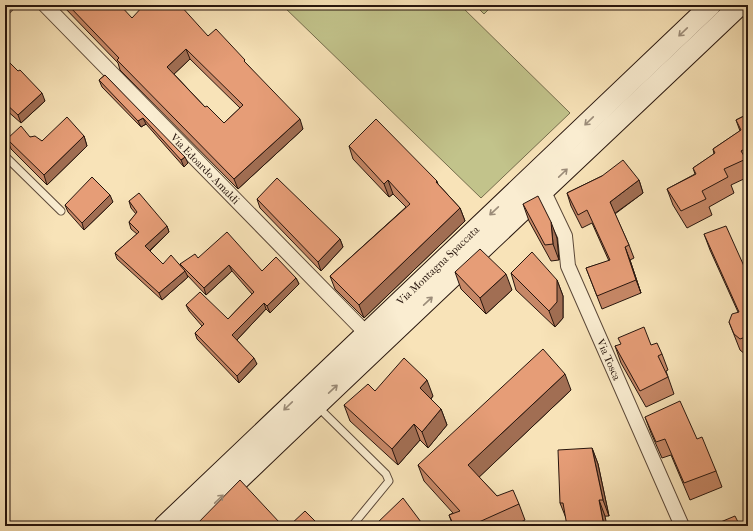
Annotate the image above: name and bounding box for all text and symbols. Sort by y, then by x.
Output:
one-way arrow [678,27,688,37]
one-way arrow [584,117,594,126]
street label: Via Edoardo Amaldi [167,130,243,207]
one-way arrow [558,169,569,178]
one-way arrow [489,206,499,216]
street label: Via Montagna Spaccata [393,222,482,308]
one-way arrow [423,296,433,305]
street label: Via Tosca [594,336,624,383]
one-way arrow [328,385,338,394]
one-way arrow [283,401,293,411]
one-way arrow [214,494,224,504]

